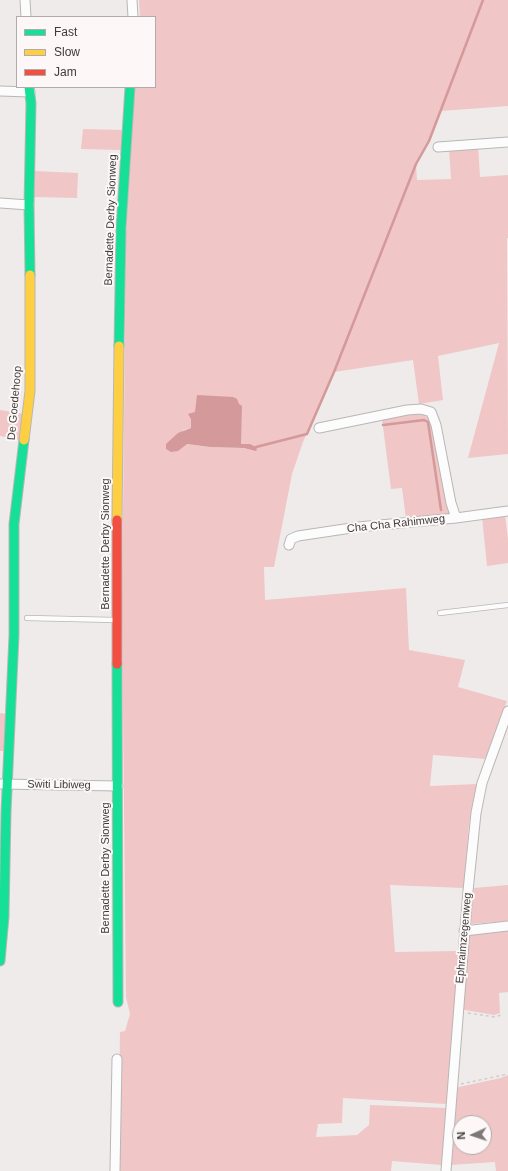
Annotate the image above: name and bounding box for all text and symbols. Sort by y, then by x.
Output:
legend [16,16,156,88]
text: Fast [54,25,77,39]
text: Slow [54,45,80,59]
text: Jam [54,65,77,79]
street label: Bernadette Derby Sionweg [102,154,120,286]
street label: De Goedehoop [5,365,25,441]
street label: Bernadette Derby Sionweg [99,478,113,610]
street label: Cha Cha Rahimweg [346,512,446,536]
street label: Switi Libiweg [27,778,91,792]
street label: Bernadette Derby Sionweg [99,802,113,934]
street label: Ephraimzegenweg [453,892,475,984]
north arrow [452,1115,492,1155]
text: N [455,1131,467,1140]

